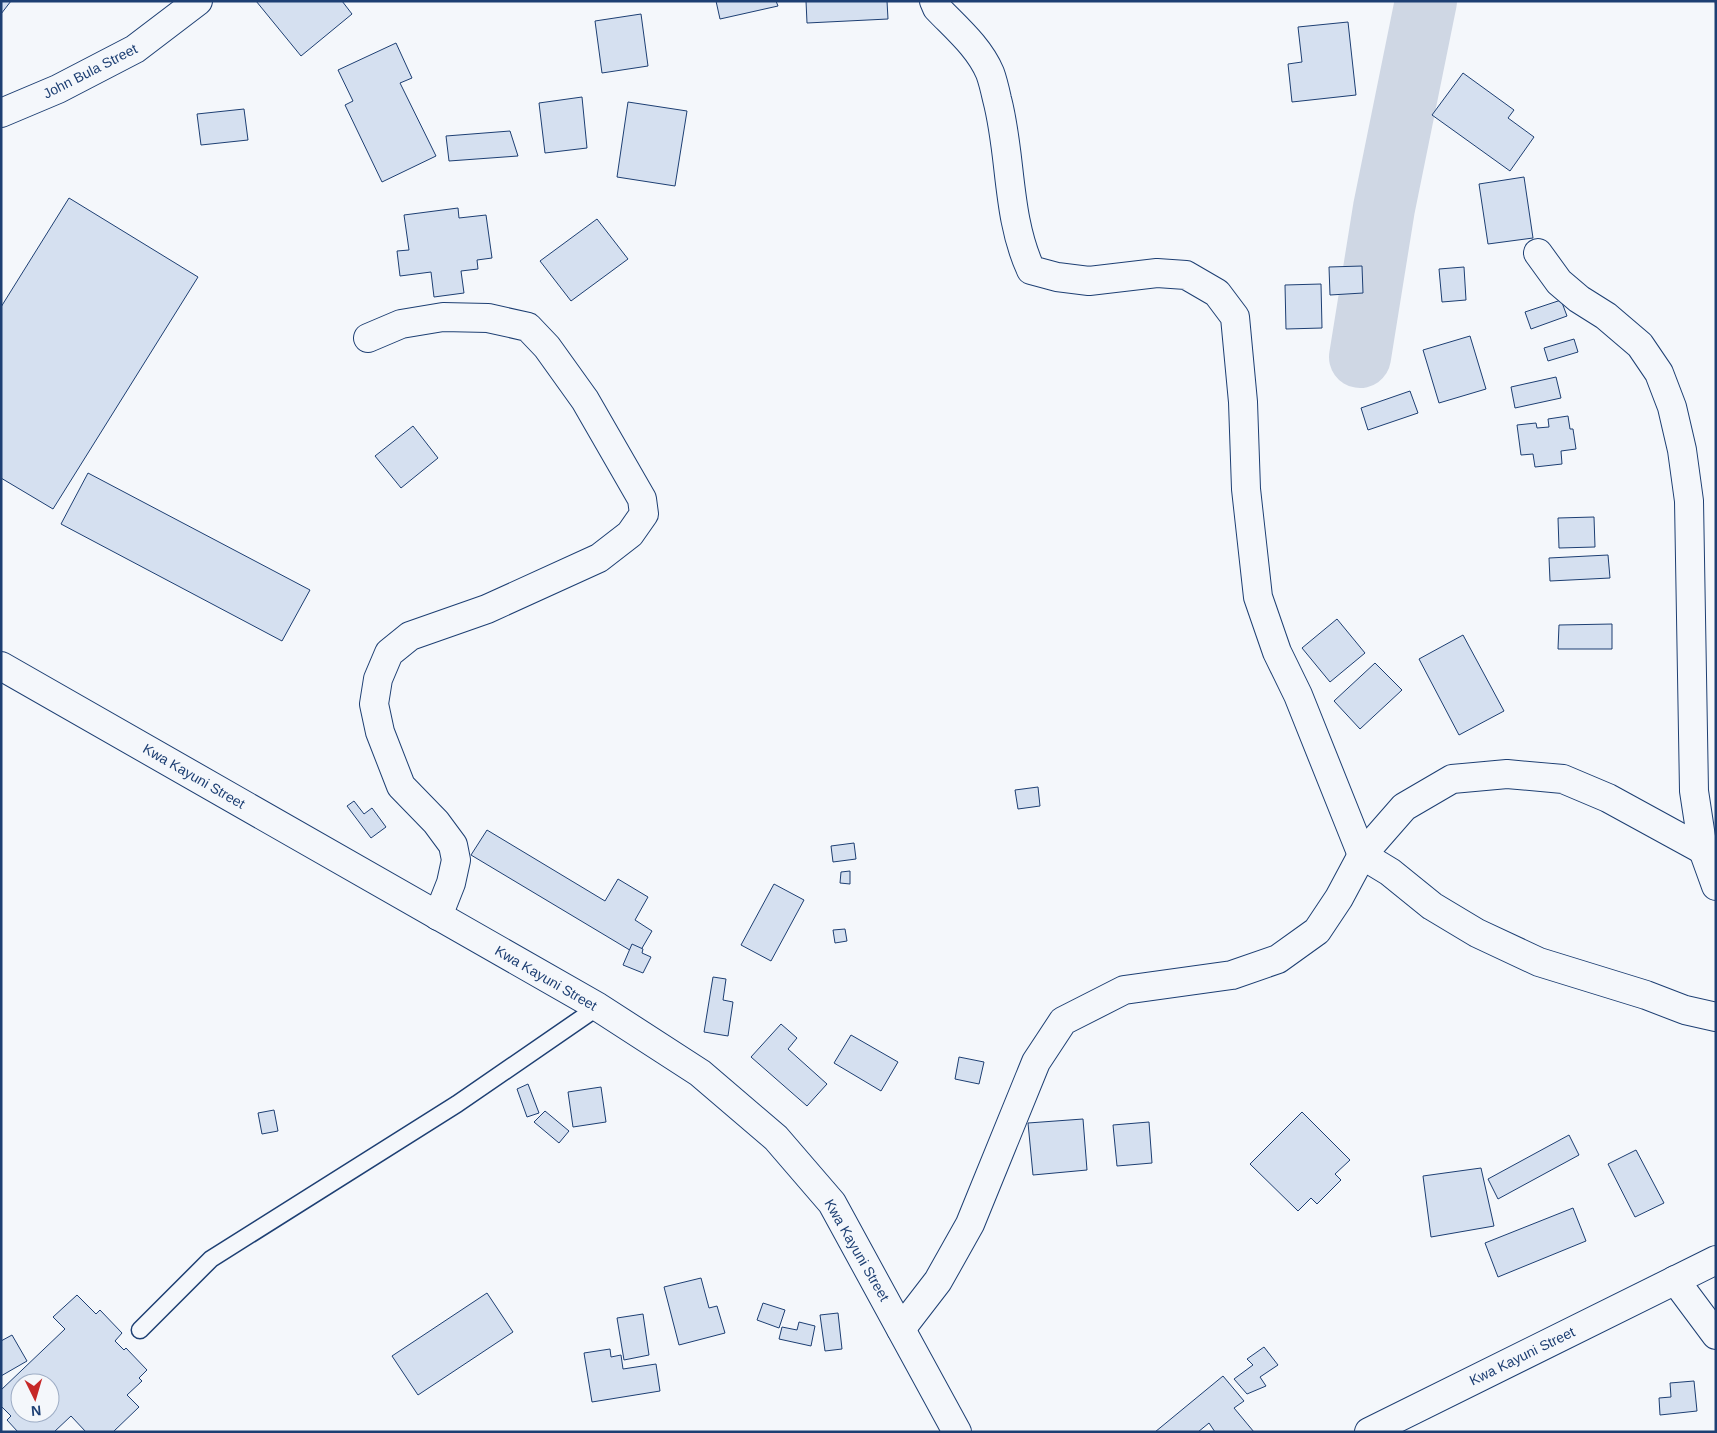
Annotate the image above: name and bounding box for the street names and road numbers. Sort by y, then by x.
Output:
street label: John Bula Street [40,40,140,102]
street label: Kwa Kayuni Street [140,740,248,812]
street label: Kwa Kayuni Street [492,942,600,1014]
street label: Kwa Kayuni Street [821,1196,893,1304]
street label: Kwa Kayuni Street [1467,1324,1577,1388]

